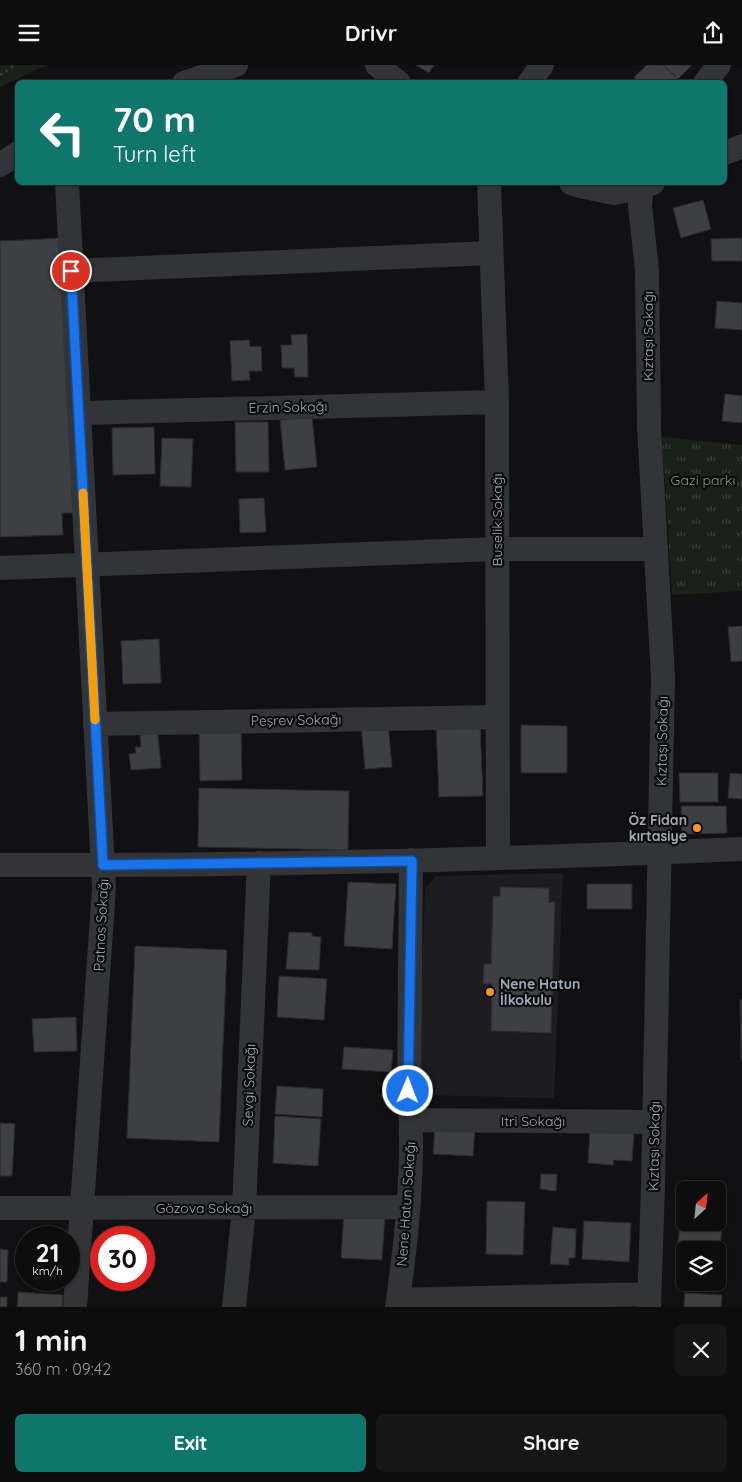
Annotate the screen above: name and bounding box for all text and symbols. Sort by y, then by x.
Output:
icon: menu [15,19,43,47]
text: Drivr [345,19,397,47]
icon: share [699,19,727,47]
text: 70 m [113,97,196,141]
icon: left [30,100,95,165]
text: Turn left [113,140,196,168]
pin [50,250,92,292]
icon: arrive [57,257,85,285]
street label: Kıztaşı Sokağı [639,291,657,381]
street label: Erzin Sokağı [248,397,328,417]
park label: Gazi parkı [671,471,735,489]
street label: Buselik Sokağı [488,473,506,567]
street label: Kıztaşı Sokağı [652,696,672,786]
street label: Peşrev Sokağı [250,710,342,730]
place label: Öz Fidan kırtasiye [629,811,687,845]
marker: Öz Fidan kırtasiye [691,822,703,834]
street label: Patnos Sokağı [90,878,112,972]
place label: Nene Hatun İlkokulu [500,975,580,1009]
marker: Nene Hatun İlkokulu [484,986,496,998]
street label: Sevgi Sokağı [239,1043,259,1127]
position arrow [381,1064,433,1116]
street label: Kıztaşı Sokağı [644,1101,664,1191]
street label: Itri Sokağı [501,1112,565,1130]
street label: Nene Hatun Sokağı [393,1141,419,1267]
north arrow [676,1181,726,1231]
map controls [676,1181,726,1291]
street label: Gözova Sokağı [156,1199,252,1217]
speed limit sign: 30 [90,1226,155,1291]
text: 21 [36,1237,59,1268]
button: layers [676,1241,726,1291]
text: km/h [32,1263,63,1278]
text: 1 min [15,1321,88,1359]
button: close [675,1324,727,1376]
text: 360 m · 09:42 [15,1359,111,1379]
button: Exit [15,1414,366,1472]
button: Share [376,1414,727,1472]

